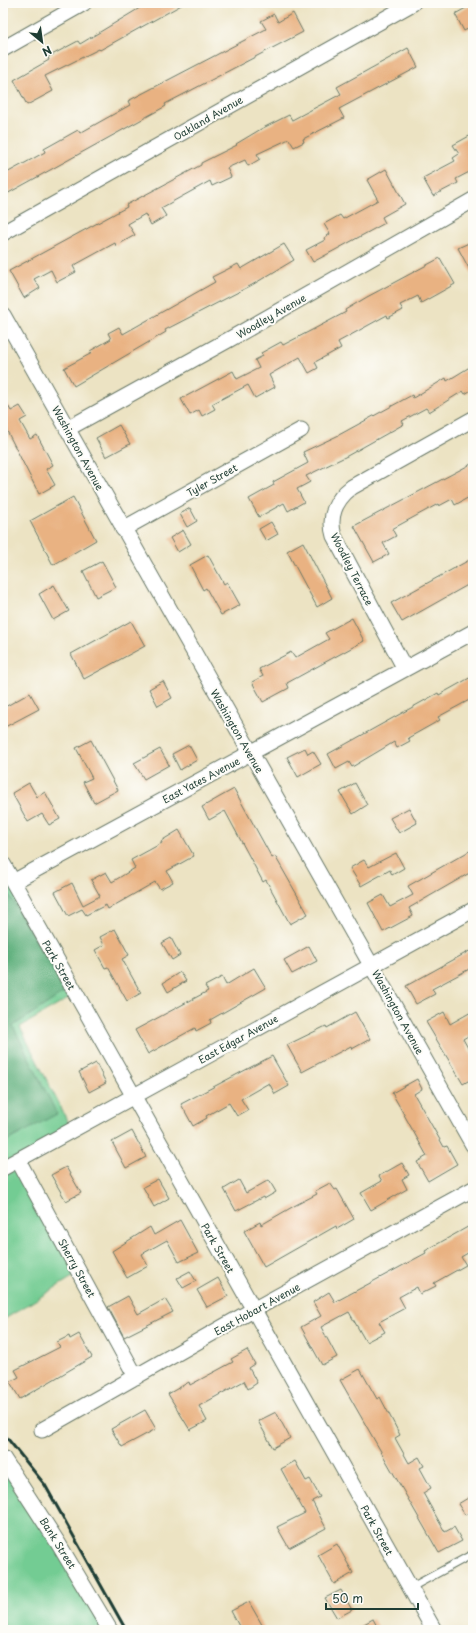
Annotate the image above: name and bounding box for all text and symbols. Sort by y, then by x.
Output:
north arrow [22,22,62,62]
text: N [39,42,55,61]
street label: Oakland Avenue [170,91,246,144]
street label: Woodley Avenue [233,289,309,342]
street label: Washington Avenue [49,403,108,493]
street label: Tyler Street [184,459,240,500]
street label: Woodley Terrace [327,530,377,608]
street label: Washington Avenue [207,686,268,776]
street label: East Yates Avenue [159,752,243,806]
street label: Park Street [39,937,80,992]
street label: Washington Avenue [369,967,428,1057]
street label: East Edgar Avenue [195,1010,280,1067]
street label: Park Street [198,1220,239,1275]
street label: Sherry Street [54,1236,100,1300]
street label: East Hobart Avenue [211,1278,303,1338]
street label: Park Street [358,1502,397,1558]
street label: Bank Street [37,1514,80,1571]
scale bar [326,1585,418,1611]
text: 50 m [332,1589,363,1607]

